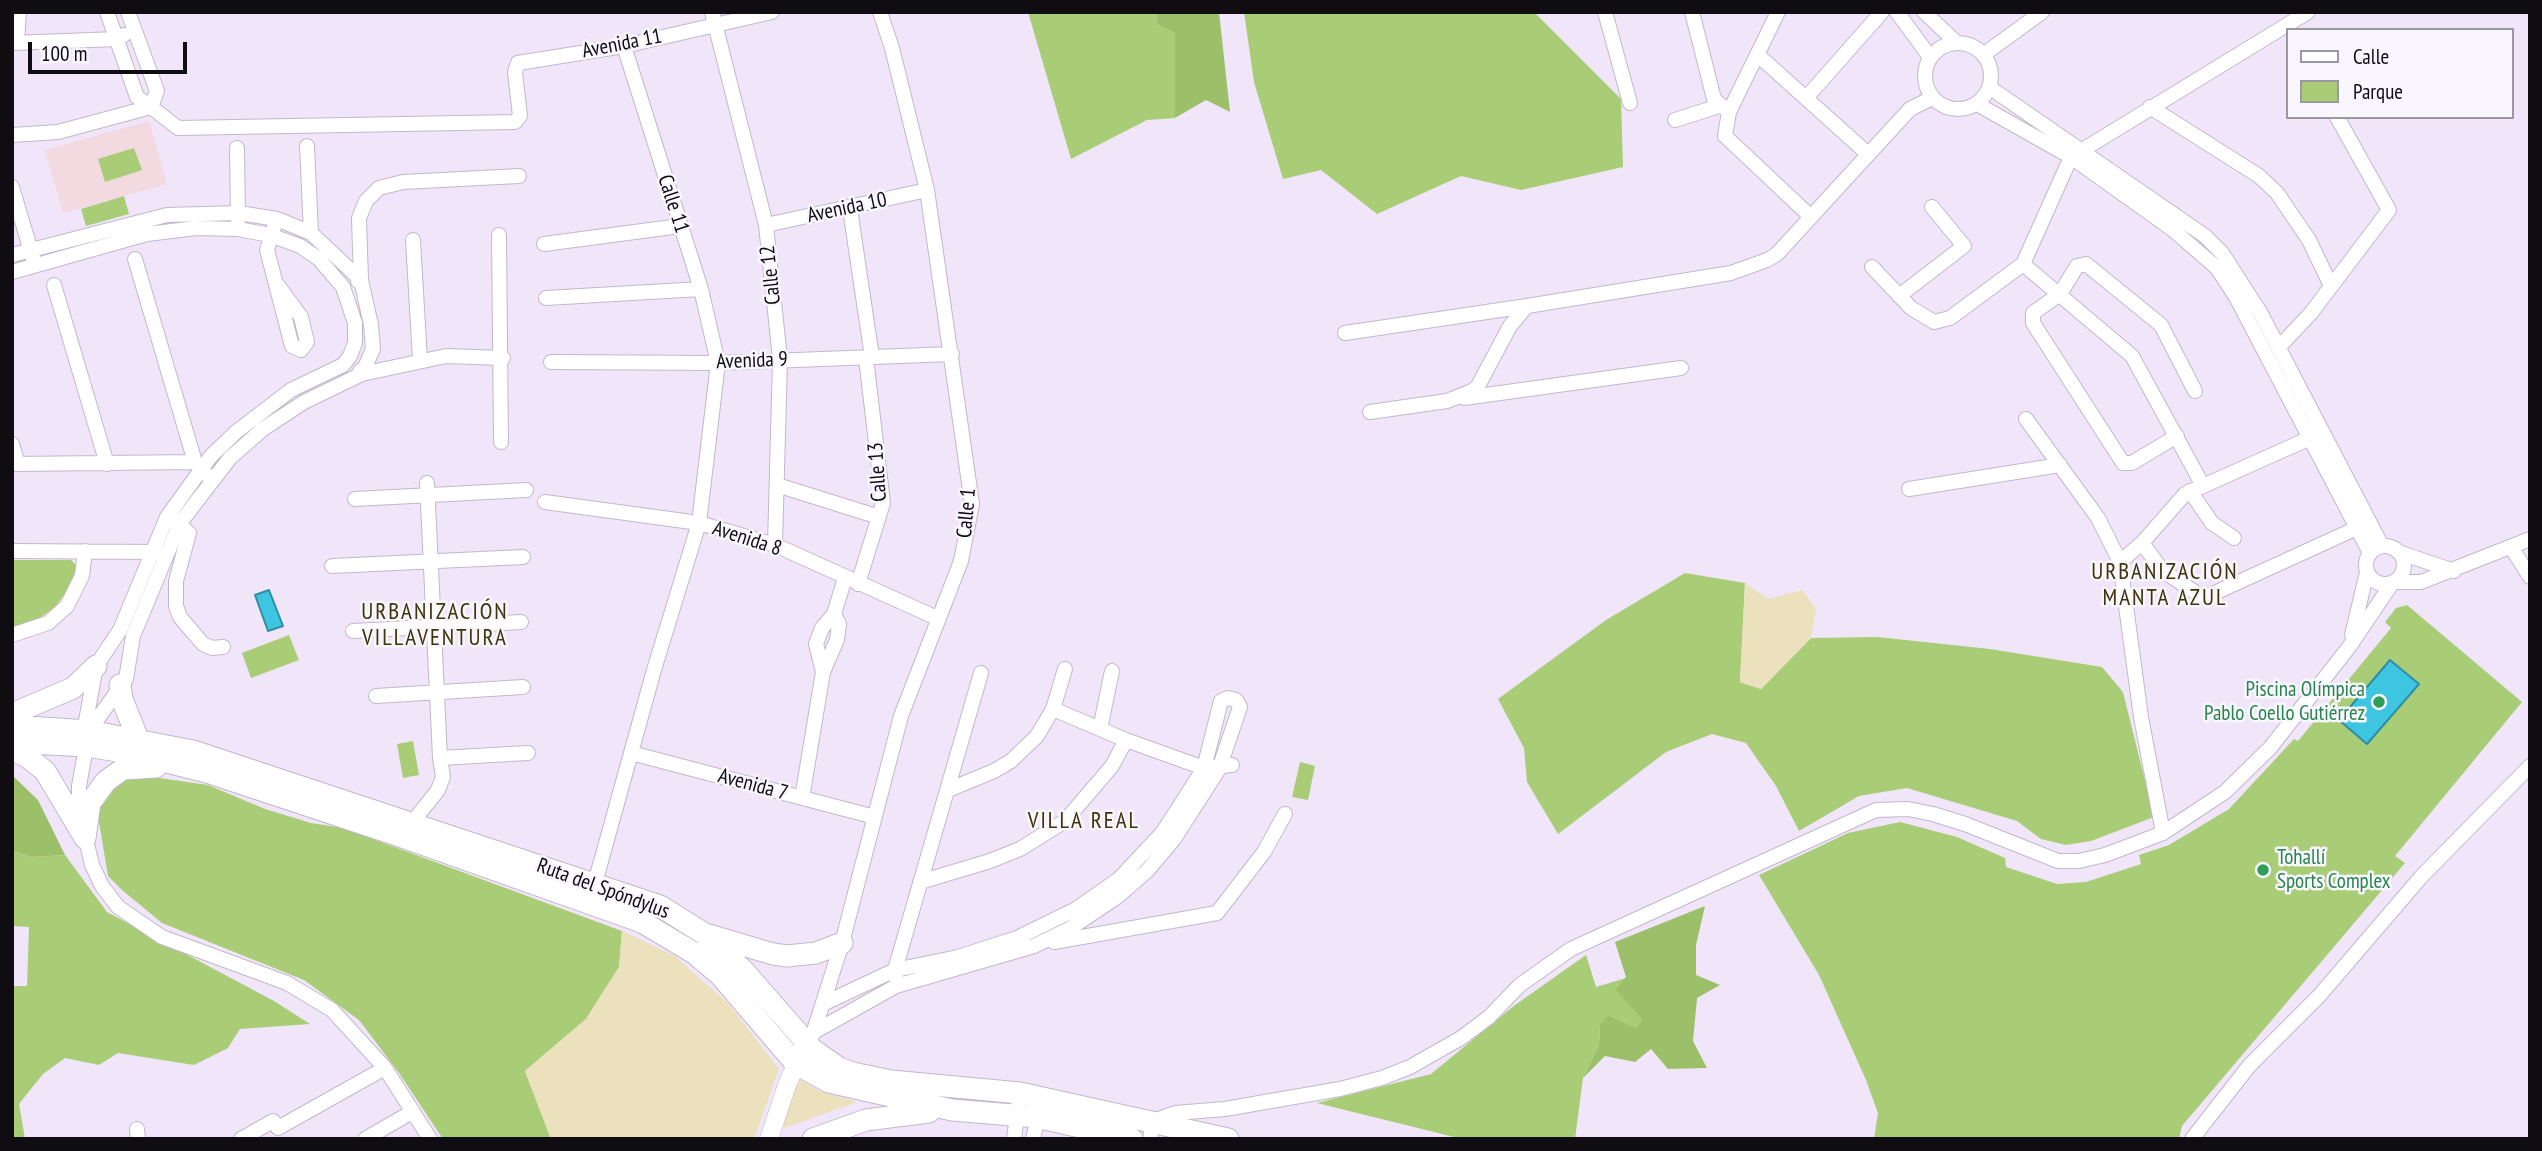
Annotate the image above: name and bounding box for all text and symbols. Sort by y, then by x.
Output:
street label: Avenida 11 [580,24,664,64]
scale bar [32,28,191,72]
legend [2286,28,2514,119]
text: 100 m [41,40,87,67]
text: Calle [2353,43,2389,70]
text: Parque [2353,78,2403,105]
street label: Calle 11 [652,172,694,236]
street label: Avenida 10 [805,187,889,229]
street label: Calle 12 [755,244,787,306]
street label: Avenida 9 [716,347,788,375]
street label: Calle 13 [863,441,893,503]
street label: Calle 1 [952,487,982,539]
street label: Avenida 8 [709,516,785,562]
district label: URBANIZACIÓN MANTA AZUL [2093,558,2237,612]
district label: URBANIZACIÓN VILLAVENTURA [363,598,507,652]
place label: Piscina Olímpica Pablo Coello Gutiérrez [2204,677,2365,727]
marker: Piscina Olímpica Pablo Coello Gutiérrez [2371,694,2387,710]
street label: Avenida 7 [715,764,791,806]
district label: VILLA REAL [1029,807,1139,835]
place label: Tohallí Sports Complex [2277,845,2391,895]
street label: Ruta del Spóndylus [533,853,673,925]
marker: Tohallí Sports Complex [2255,862,2271,878]

